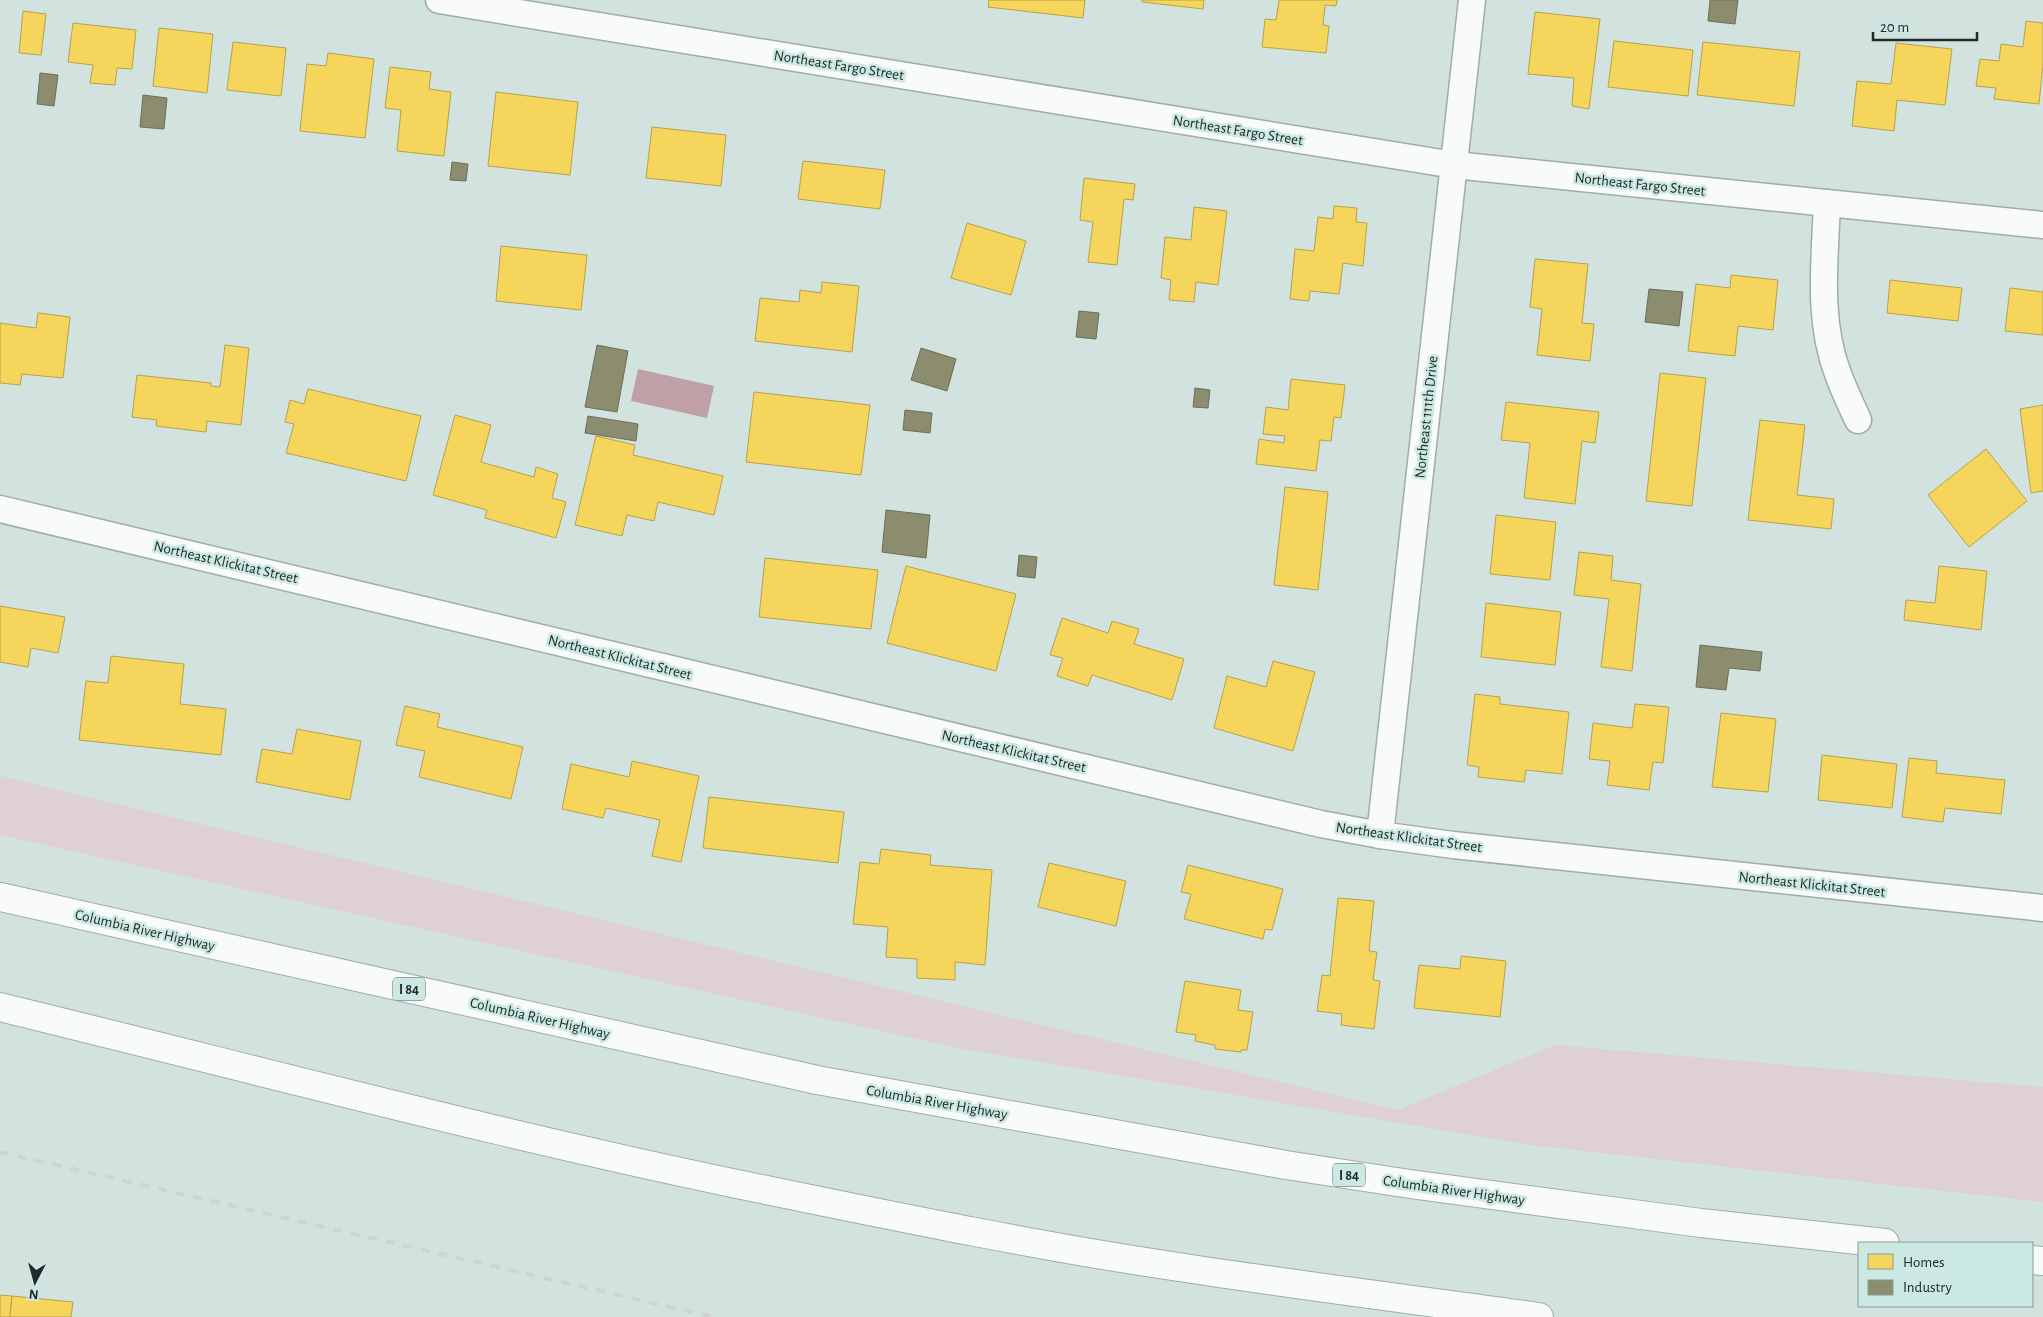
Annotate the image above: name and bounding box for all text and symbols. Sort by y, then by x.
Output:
scale bar [1873,10,1977,42]
text: 20 m [1880,20,1909,35]
street label: Northeast Fargo Street [773,48,905,83]
street label: Northeast Fargo Street [1172,113,1304,148]
street label: Northeast Fargo Street [1574,170,1706,199]
street label: Northeast 111th Drive [1413,355,1440,479]
street label: Northeast Klickitat Street [152,539,300,586]
street label: Northeast Klickitat Street [547,632,693,683]
street label: Northeast Klickitat Street [940,728,1088,775]
street label: Northeast Klickitat Street [1335,820,1483,855]
street label: Northeast Klickitat Street [1738,869,1886,900]
street label: Columbia River Highway [74,907,217,954]
road number: I 84 [393,978,425,1001]
street label: Columbia River Highway [469,995,612,1042]
street label: Columbia River Highway [865,1083,1009,1122]
road number: I 84 [1333,1164,1365,1186]
street label: Columbia River Highway [1382,1173,1526,1208]
legend [1858,1242,2033,1307]
text: Homes [1903,1255,1945,1270]
north arrow [10,1257,60,1307]
text: Industry [1903,1280,1952,1295]
text: N [28,1286,39,1301]

